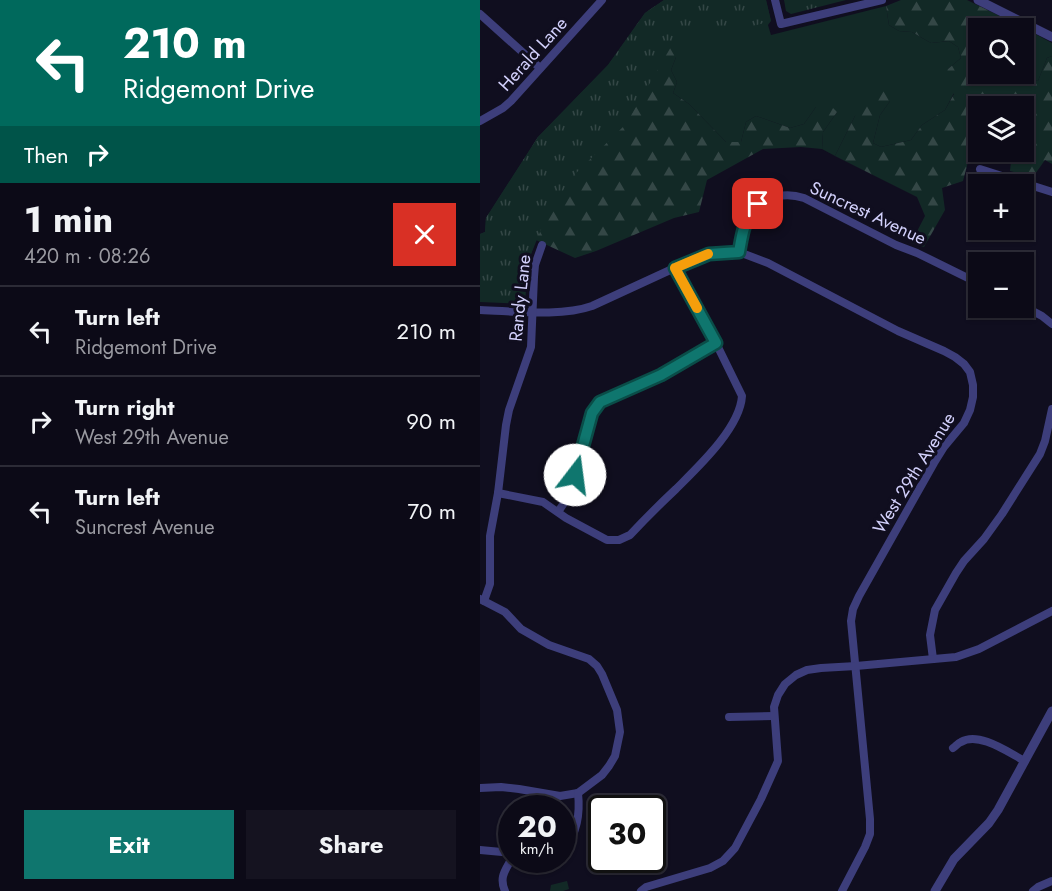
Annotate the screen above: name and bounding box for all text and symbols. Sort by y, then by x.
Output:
street label: Herald Lane [492,11,574,97]
text: 210 m [123,13,247,74]
map controls [968,18,1034,318]
button: search [968,18,1034,84]
icon: left [24,24,102,102]
text: Ridgemont Drive [123,69,314,108]
button: layers [968,96,1034,162]
icon: right [81,138,114,171]
text: Then [24,139,69,171]
button: + [968,174,1034,240]
street label: Suncrest Avenue [806,175,930,251]
pin [732,178,783,229]
icon: arrive [741,187,774,220]
text: 1 min [24,193,113,245]
button: close [393,203,456,266]
text: 420 m · 08:26 [24,242,150,271]
button: − [968,252,1034,318]
street label: Randy Lane [503,253,537,343]
text: Turn left [75,301,160,333]
icon: left [24,315,57,348]
text: 210 m [397,315,456,347]
text: Ridgemont Drive [75,333,217,362]
text: Turn right [75,391,175,423]
icon: right [24,405,57,438]
text: 90 m [406,405,456,437]
street label: West 29th Avenue [866,407,962,539]
text: West 29th Avenue [75,423,229,452]
position arrow [543,443,607,507]
text: Turn left [75,481,160,513]
icon: left [24,495,57,528]
text: 70 m [407,495,456,527]
text: Suncrest Avenue [75,513,215,542]
speed limit sign: 30 [588,795,666,873]
text: 20 [517,805,557,848]
button: Exit [24,810,234,879]
button: Share [246,810,456,879]
text: km/h [520,838,554,860]

